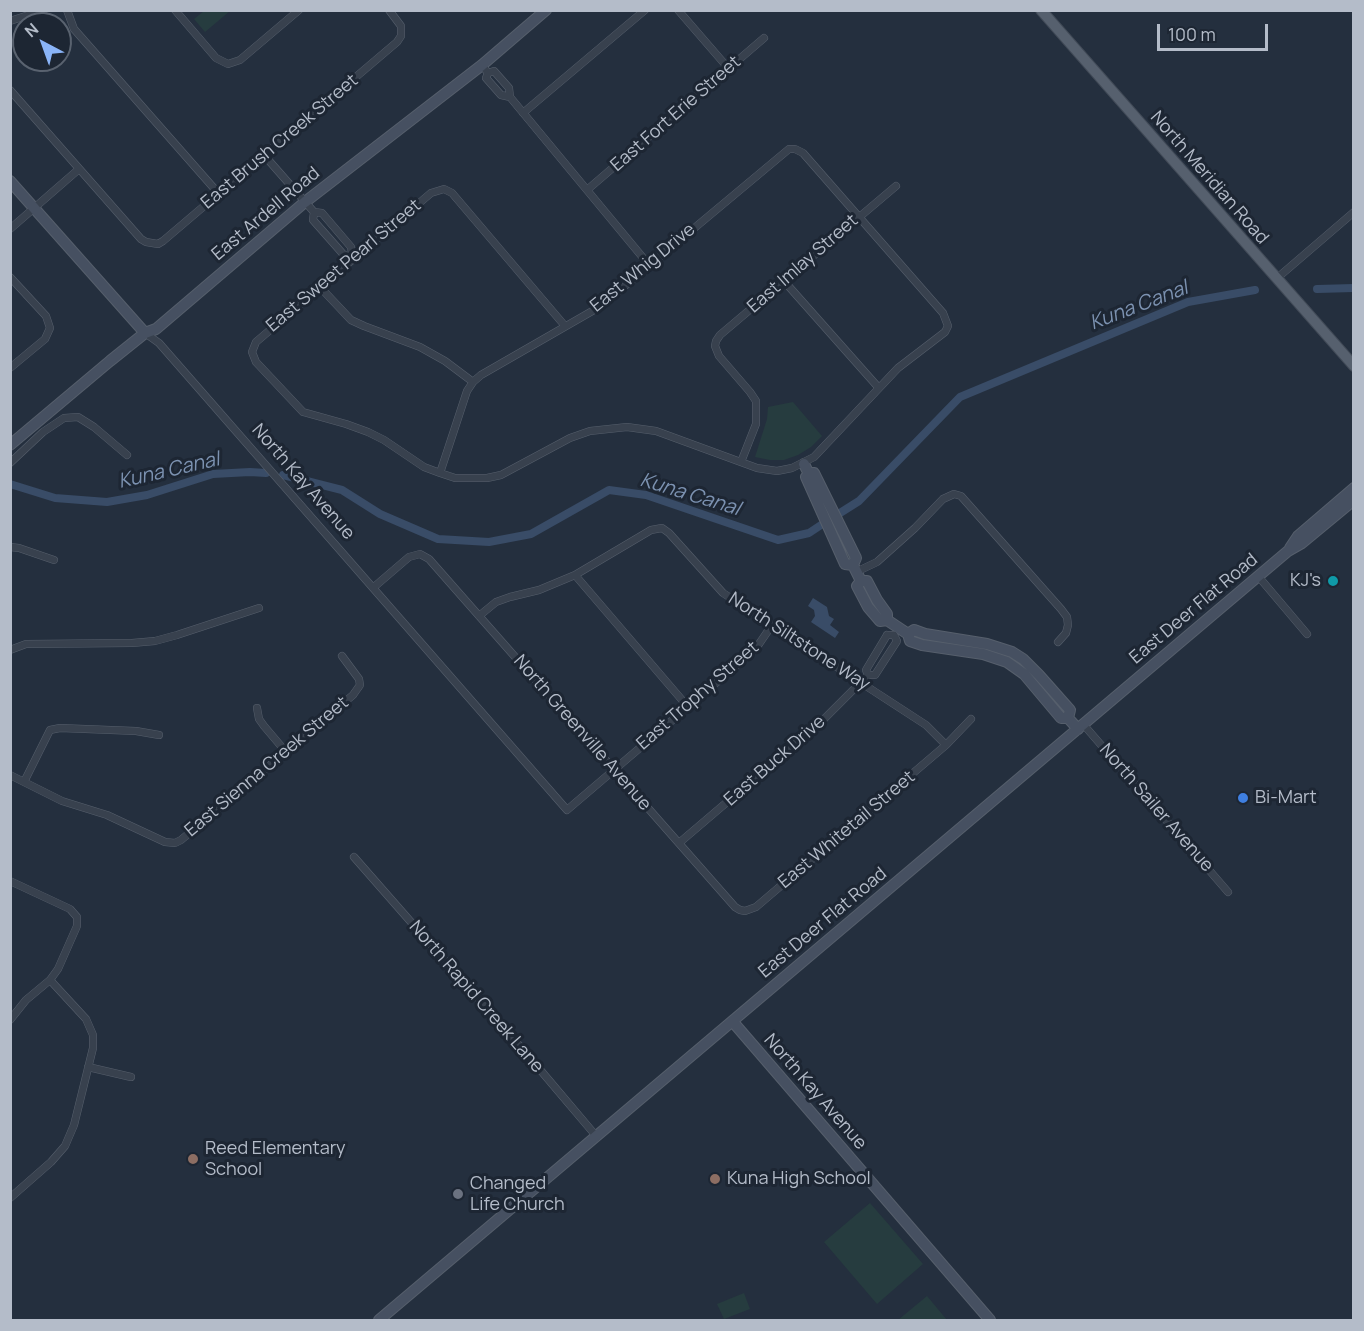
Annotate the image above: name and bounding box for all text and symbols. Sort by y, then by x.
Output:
north arrow [12,12,72,72]
scale bar [1160,12,1271,50]
text: N [20,18,43,42]
text: 100 m [1168,22,1216,46]
street label: East Fort Erie Street [607,52,745,176]
street label: East Brush Creek Street [197,70,363,214]
street label: North Meridian Road [1145,107,1273,249]
street label: East Ardell Road [208,163,324,265]
street label: East Sweet Pearl Street [262,195,426,337]
street label: East Imlay Street [743,210,863,318]
street label: East Whig Drive [586,219,700,317]
water label: Kuna Canal [1087,276,1191,336]
street label: North Kay Avenue [247,420,359,544]
water label: Kuna Canal [116,448,222,494]
water label: Kuna Canal [637,468,743,522]
street label: East Deer Flat Road [1126,549,1262,669]
place label: KJ's [1290,570,1321,592]
marker: KJ's [1326,574,1340,588]
street label: North Siltstone Way [724,588,874,696]
street label: East Trophy Street [633,637,763,755]
street label: North Greenville Avenue [509,651,655,815]
street label: East Sienna Creek Street [181,692,353,842]
street label: East Buck Drive [720,711,830,811]
street label: North Sailer Avenue [1094,740,1218,876]
street label: East Whitetail Street [774,767,920,893]
place label: Bi-Mart [1255,787,1317,809]
marker: Bi-Mart [1236,791,1250,805]
street label: East Deer Flat Road [755,863,891,983]
street label: North Rapid Creek Lane [404,917,548,1077]
street label: North Kay Avenue [759,1030,871,1154]
place label: Reed Elementary School [205,1138,346,1180]
marker: Reed Elementary School [186,1152,200,1166]
place label: Kuna High School [727,1168,871,1190]
marker: Kuna High School [708,1172,722,1186]
place label: Changed Life Church [470,1173,565,1216]
marker: Changed Life Church [451,1187,465,1201]

